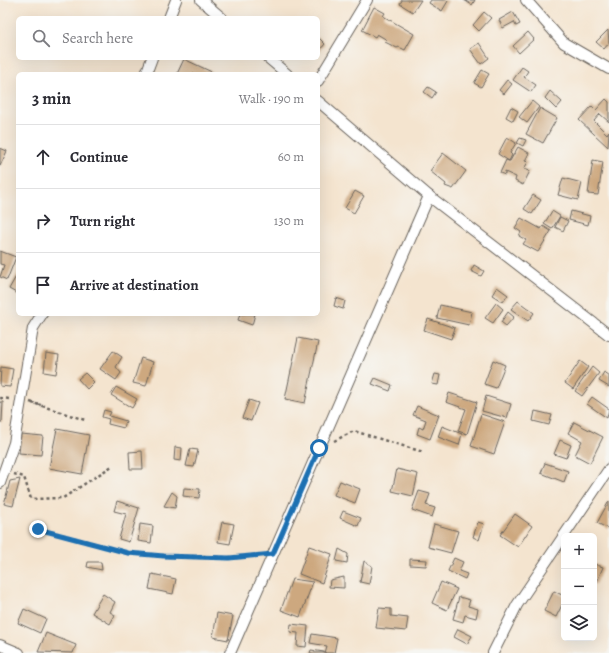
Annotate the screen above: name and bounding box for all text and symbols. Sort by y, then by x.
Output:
search box [16,16,320,60]
icon: search [30,27,52,49]
text: Search here [62,28,133,48]
text: 3 min [32,87,71,110]
text: Walk · 190 m [239,90,304,107]
icon: ahead [32,146,54,168]
text: Continue [70,147,128,167]
text: 60 m [278,148,304,165]
icon: right [32,210,54,232]
text: Turn right [70,211,135,231]
text: 130 m [274,212,304,229]
icon: arrive [32,274,54,296]
text: Arrive at destination [70,275,199,295]
route start [310,439,328,457]
route end [29,520,47,538]
map controls [561,533,597,641]
button: + [561,533,597,569]
button: − [561,569,597,605]
button: layers [561,605,597,641]

